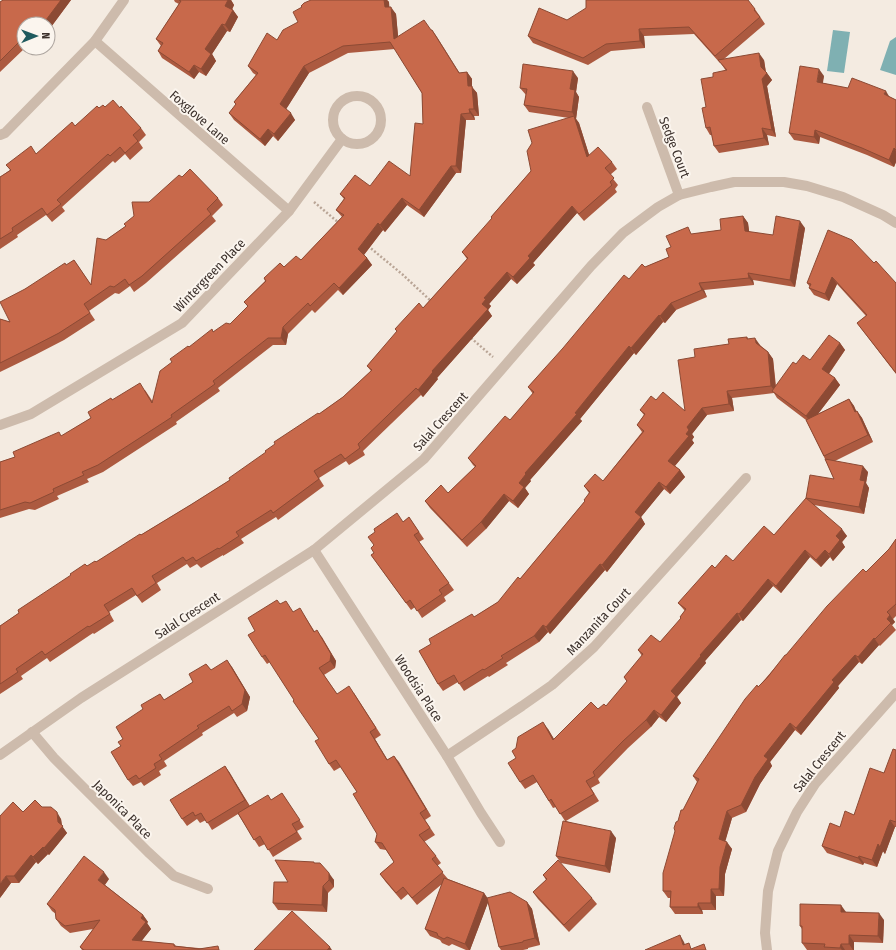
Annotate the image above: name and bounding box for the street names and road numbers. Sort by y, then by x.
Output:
street label: Foxglove Lane [167,87,233,147]
street label: Sedge Court [656,115,693,180]
street label: Wintergreen Place [171,236,248,315]
street label: Salal Crescent [410,388,471,454]
street label: Manzanita Court [563,584,634,658]
street label: Salal Crescent [152,589,223,642]
street label: Woodsia Place [391,652,446,725]
street label: Salal Crescent [790,727,849,795]
street label: Japonica Place [90,777,155,842]

